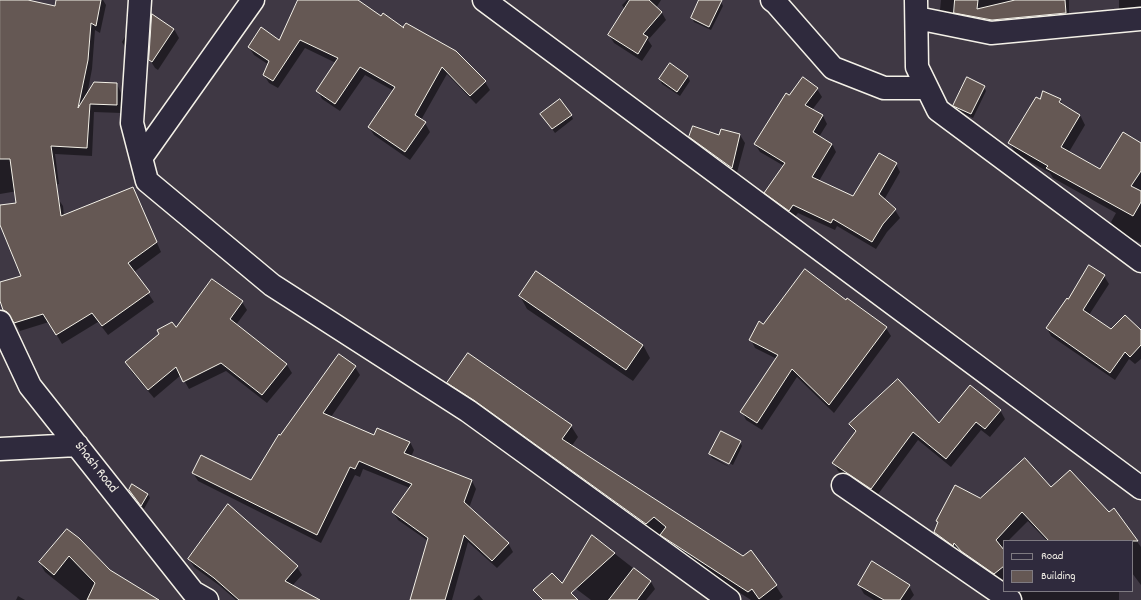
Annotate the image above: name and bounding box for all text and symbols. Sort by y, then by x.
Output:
street label: Shash Road [70,439,120,497]
legend [1003,540,1133,592]
text: Road [1041,548,1063,565]
text: Building [1041,568,1076,585]

